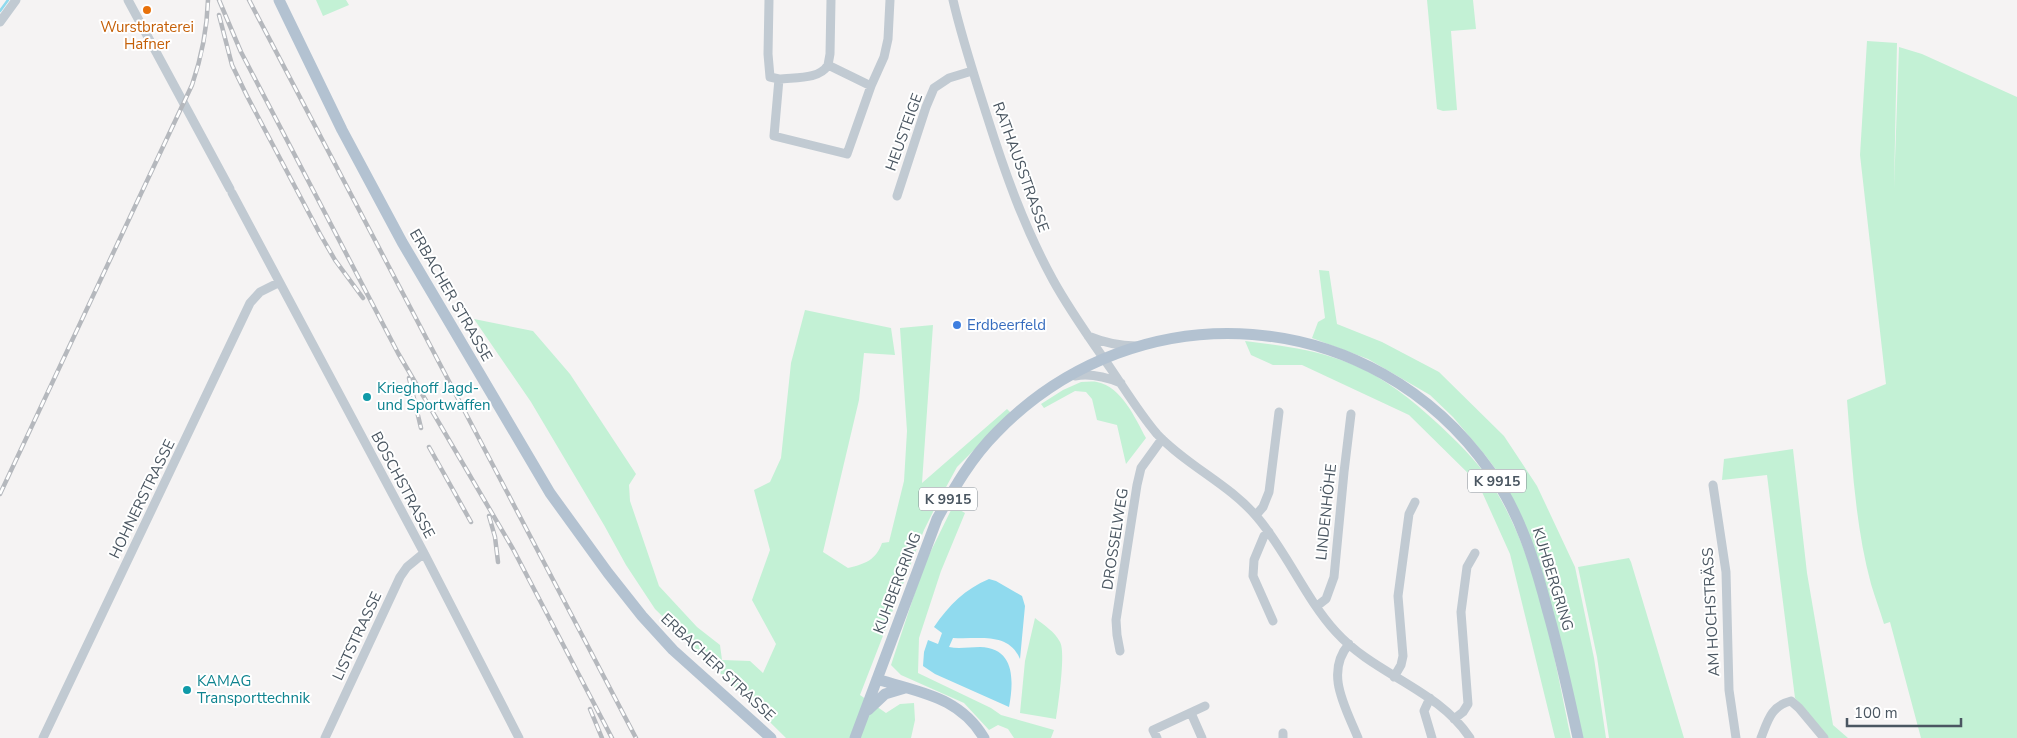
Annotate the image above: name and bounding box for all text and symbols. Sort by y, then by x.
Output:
marker: Wurstbraterei Hafner [141,4,153,16]
place label: Wurstbraterei Hafner [100,17,194,54]
street label: HEUSTEIGE [881,90,927,174]
street label: RATHAUSSTRASSE [988,99,1054,235]
street label: ERBACHER STRASSE [405,225,497,365]
place label: Erdbeerfeld [967,315,1046,335]
marker: Erdbeerfeld [951,319,963,331]
place label: Krieghoff Jagd- und Sportwaffen [377,378,490,415]
marker: Krieghoff Jagd- und Sportwaffen [361,391,373,403]
street label: BOSCHSTRASSE [366,428,440,542]
street label: HOHNERSTRASSE [104,436,180,562]
street label: LINDENHÖHE [1311,463,1341,561]
road number: K 9915 [1468,470,1526,492]
street label: DROSSELWEG [1097,487,1133,591]
road number: K 9915 [919,488,977,510]
street label: KUHBERGRING [1528,525,1578,633]
street label: KUHBERGRING [868,529,926,637]
street label: AM HOCHSTRÄSS [1698,547,1724,677]
street label: LISTSTRASSE [328,588,386,684]
street label: ERBACHER STRASSE [656,609,780,725]
place label: KAMAG Transporttechnik [197,671,310,708]
marker: KAMAG Transporttechnik [181,684,193,696]
scale bar [1847,696,1961,728]
text: 100 m [1854,703,1898,723]

